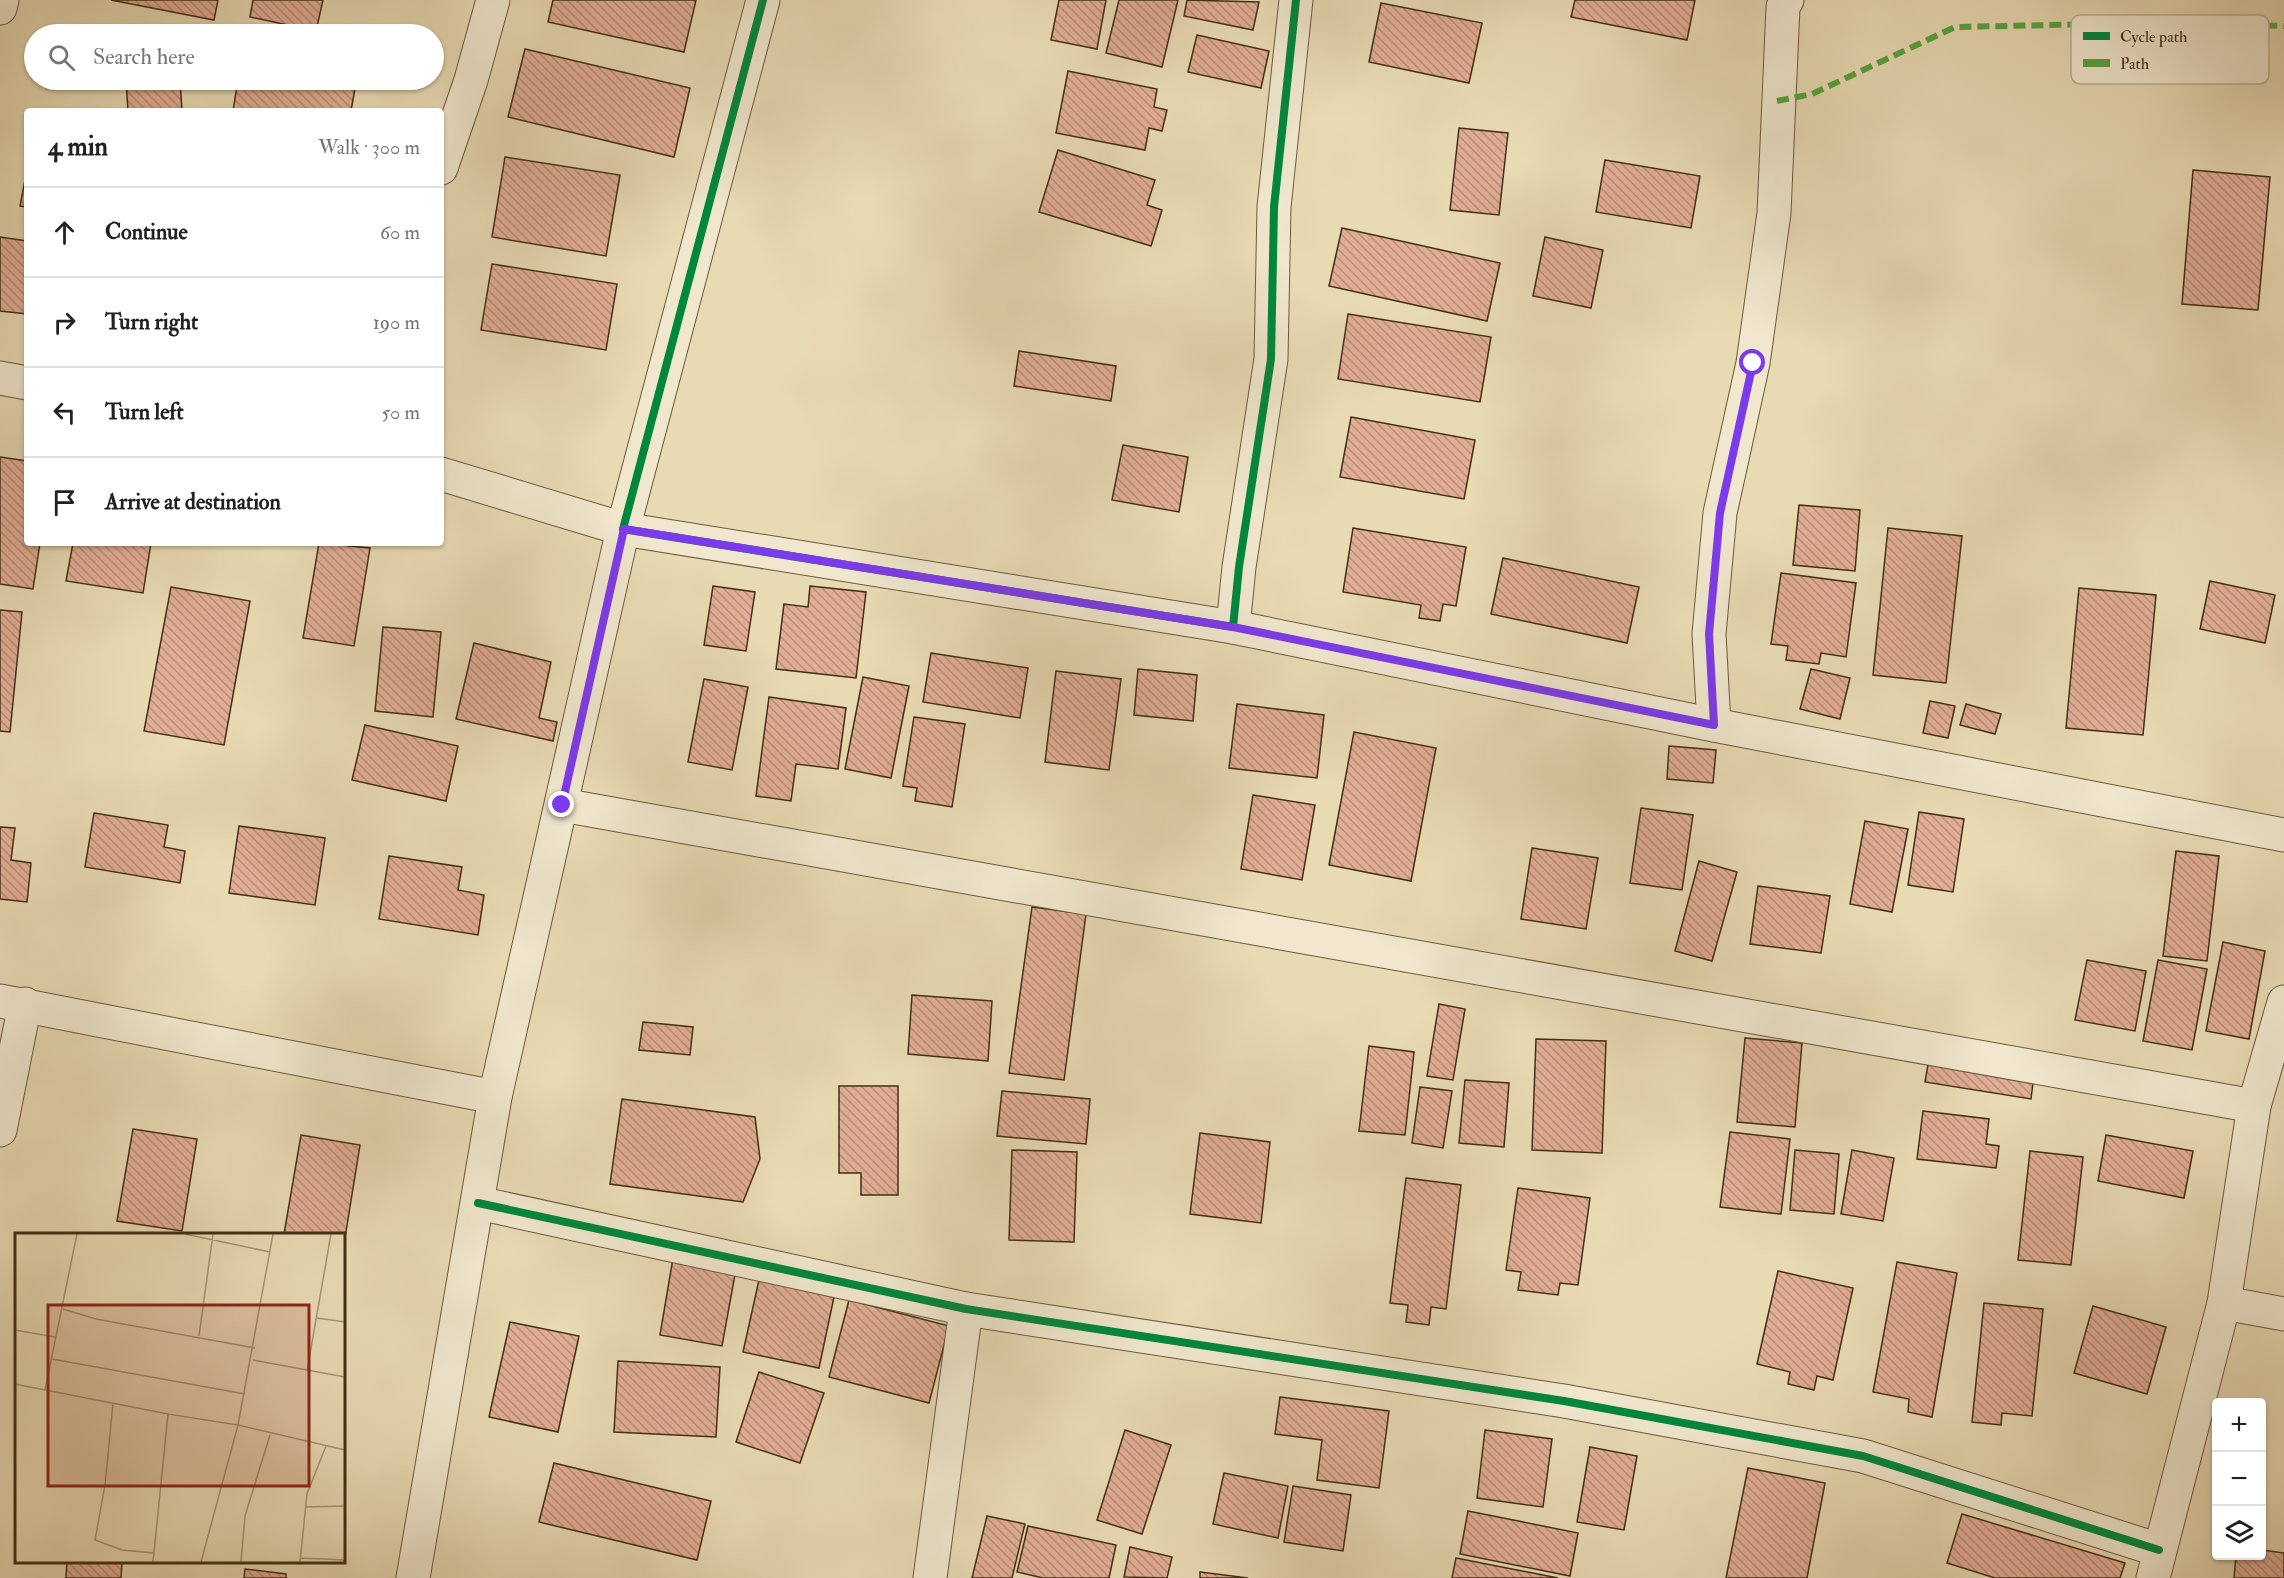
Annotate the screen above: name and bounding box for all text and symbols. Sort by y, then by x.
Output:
legend [2071,15,2269,84]
search box [24,24,444,90]
text: Cycle path [2120,27,2188,48]
icon: search [45,41,78,74]
text: Search here [93,43,195,71]
text: Path [2120,54,2150,74]
text: 4 min [48,131,108,163]
text: Walk · 300 m [318,135,420,160]
icon: ahead [48,216,81,249]
text: Continue [105,218,188,246]
text: 60 m [380,220,420,245]
icon: right [48,306,81,339]
text: Turn right [105,308,198,336]
text: 190 m [373,310,420,335]
route start [1739,349,1765,375]
icon: left [48,396,81,429]
text: Turn left [105,398,184,426]
text: 50 m [381,400,420,425]
icon: arrive [48,486,81,519]
text: Arrive at destination [105,488,281,516]
route end [548,791,574,817]
inset map [15,1233,345,1563]
map controls [2212,1398,2266,1560]
button: + [2212,1398,2266,1452]
button: − [2212,1452,2266,1506]
button: layers [2212,1506,2266,1560]

